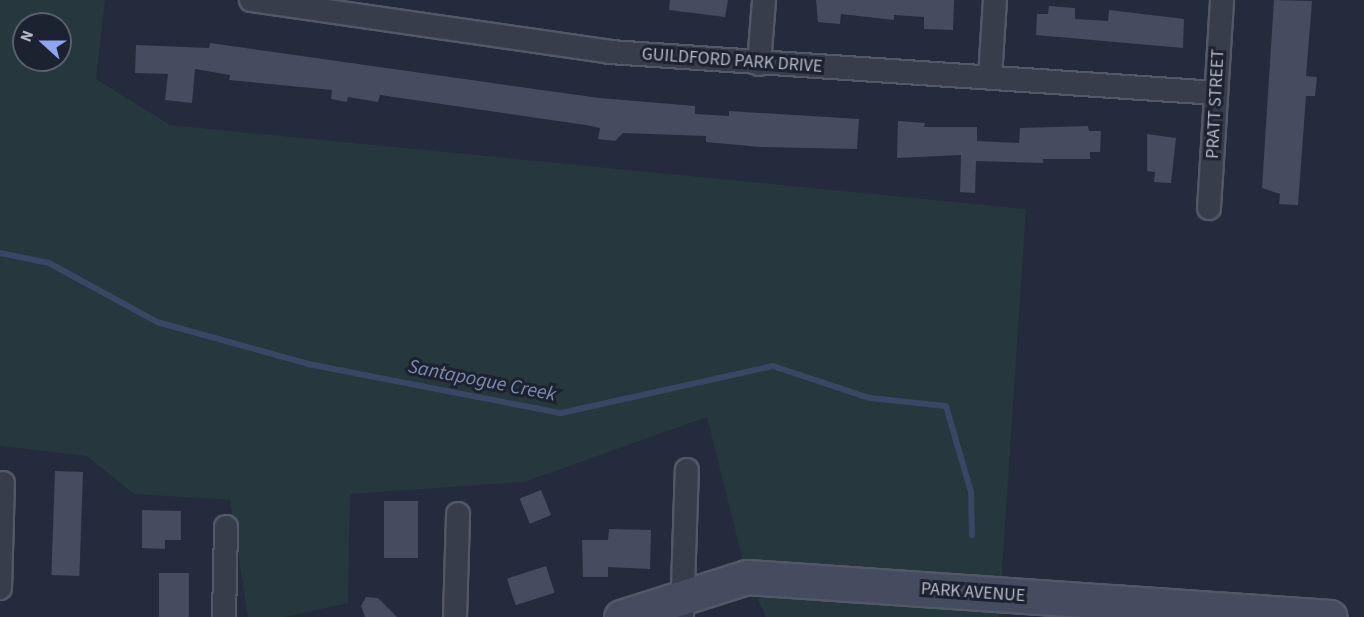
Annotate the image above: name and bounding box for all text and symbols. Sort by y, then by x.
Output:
north arrow [12,12,72,72]
text: N [15,27,39,45]
street label: GUILDFORD PARK DRIVE [641,44,823,78]
street label: PRATT STREET [1202,49,1230,159]
water label: Santapogue Creek [406,355,558,407]
street label: PARK AVENUE [920,579,1026,607]

